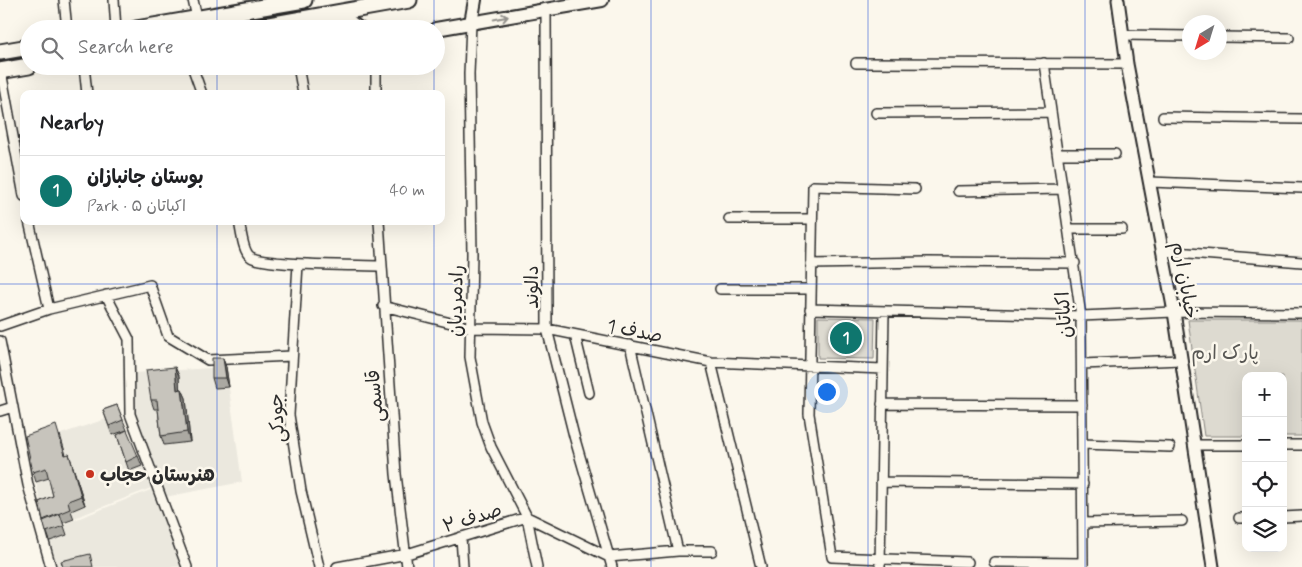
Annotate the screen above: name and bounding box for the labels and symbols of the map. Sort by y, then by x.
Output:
one-way arrow [493,12,509,22]
north arrow [1182,15,1227,60]
street label: خیابان ارم [1164,240,1204,321]
street label: رادمردیان [443,265,470,337]
street label: دالوند [520,265,545,309]
street label: اکباتان [1050,291,1079,339]
street label: صدف 1 [605,314,665,349]
pin: 1 [830,319,862,357]
park label: پارک ارم [1191,341,1259,367]
street label: قاسمی [361,368,390,423]
your location [814,379,840,405]
street label: جودکی [264,393,291,443]
place label: هنرستان حجاب [100,463,215,488]
marker: هنرستان حجاب [84,468,96,480]
street label: صدف ۲ [440,498,505,539]

